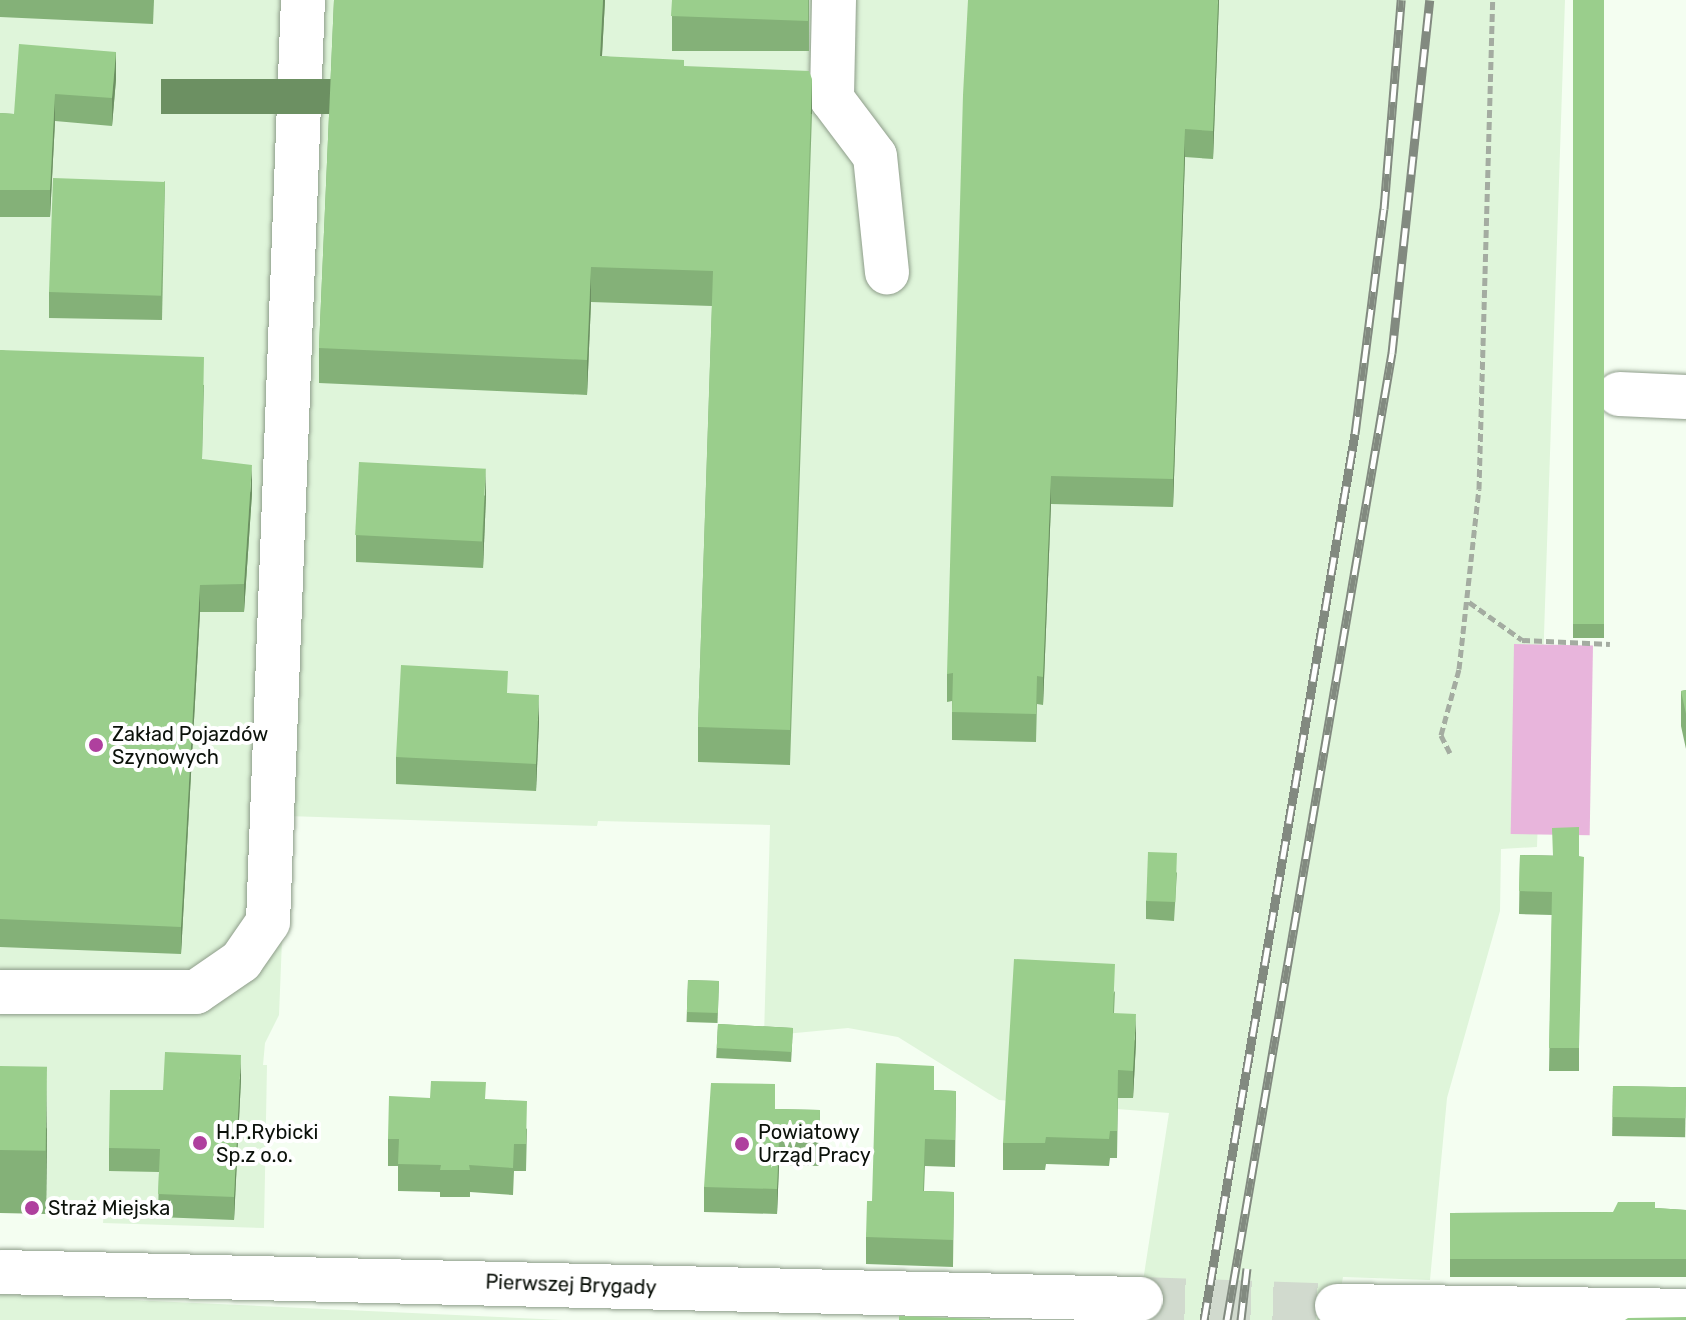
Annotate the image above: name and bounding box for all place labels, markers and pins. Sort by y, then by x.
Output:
place label: Zakład Pojazdów Szynowych [112,722,268,769]
marker: Zakład Pojazdów Szynowych [87,736,105,754]
place label: H.P.Rybicki Sp.z o.o. [216,1120,318,1167]
place label: Powiatowy Urząd Pracy [758,1120,871,1167]
marker: H.P.Rybicki Sp.z o.o. [191,1134,209,1152]
marker: Powiatowy Urząd Pracy [733,1135,751,1153]
place label: Straż Miejska [48,1196,170,1220]
marker: Straż Miejska [23,1199,41,1217]

